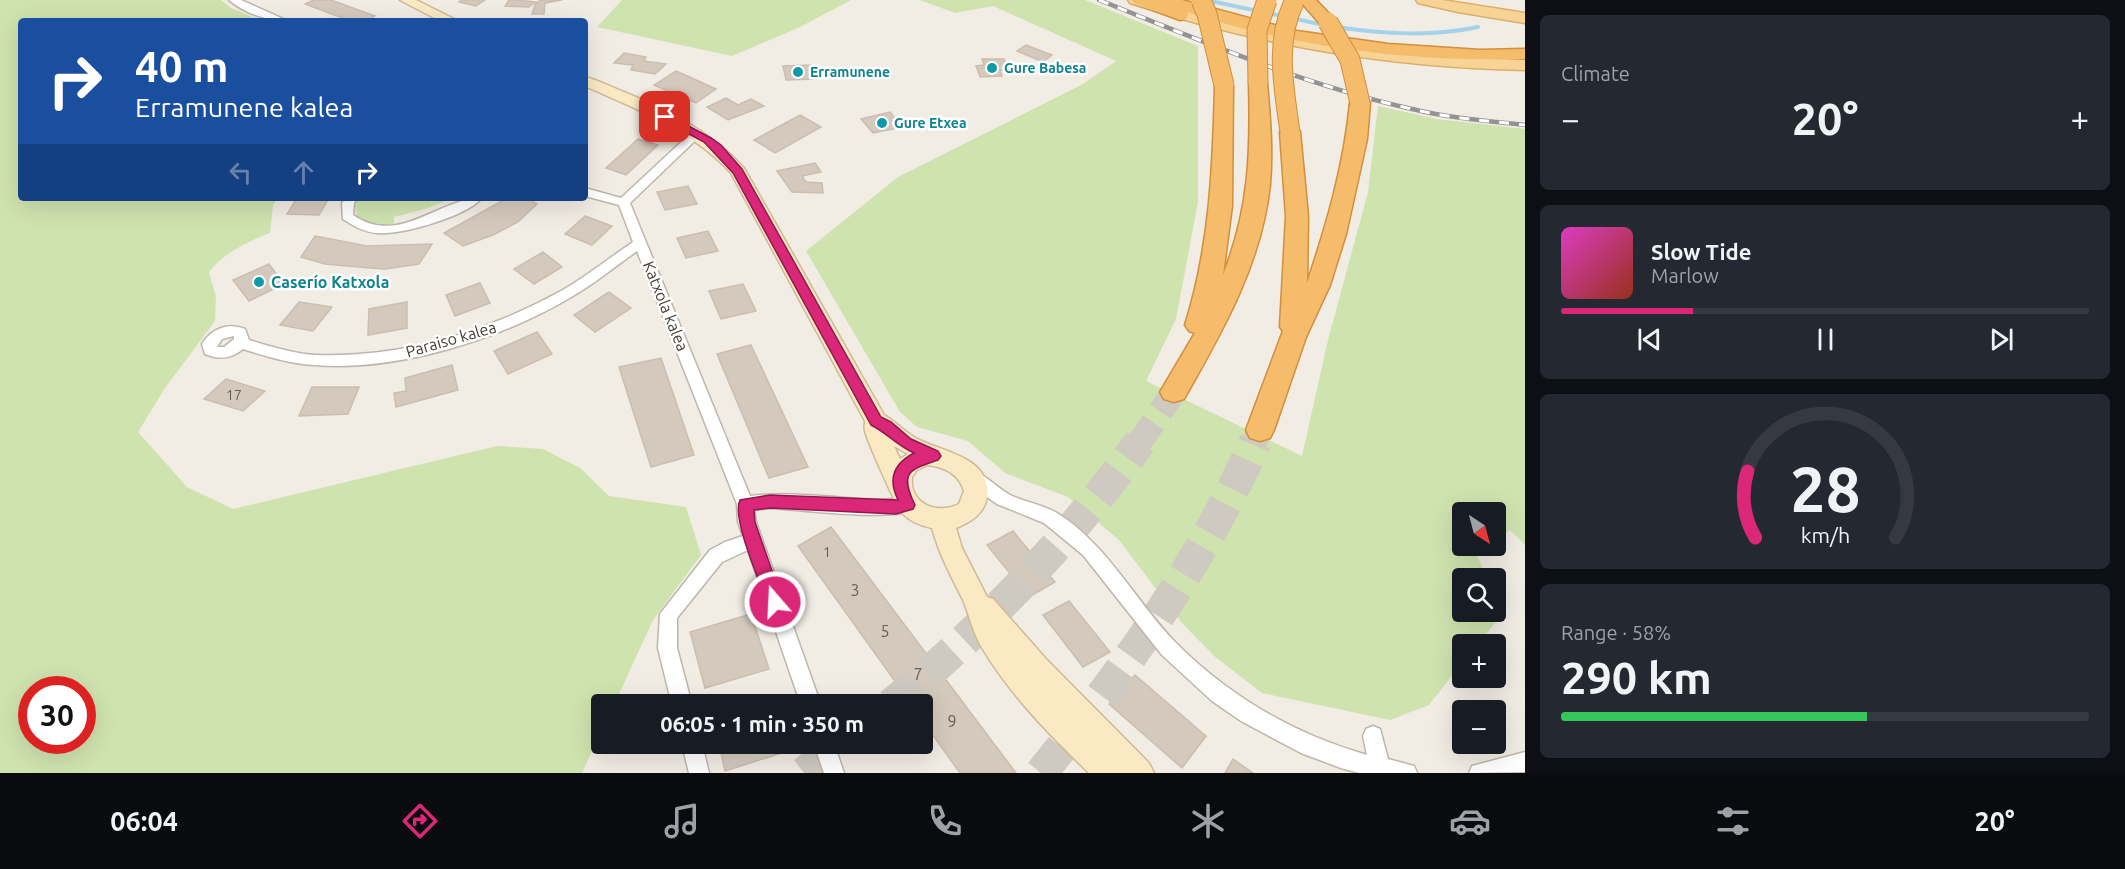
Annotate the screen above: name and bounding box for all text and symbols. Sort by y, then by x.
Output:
icon: right [36,42,114,120]
text: 40 m [135,43,229,90]
place label: Gure Babesa [1004,60,1086,76]
marker: Gure Babesa [985,61,999,75]
text: Climate [1561,62,1630,85]
place label: Erramunene [810,64,890,80]
marker: Erramunene [791,65,805,79]
pin [639,91,690,142]
text: Erramunene kalea [135,92,353,122]
text: 20° [1792,93,1858,144]
icon: arrive [648,100,681,133]
text: − [1561,100,1580,137]
text: + [2070,100,2089,137]
place label: Gure Etxea [894,115,966,131]
marker: Gure Etxea [875,116,889,130]
icon: left [224,156,257,189]
icon: ahead [287,156,320,189]
icon: right [350,156,383,189]
text: Slow Tide [1651,239,1751,264]
street label: Katxola kalea [640,258,692,354]
text: Marlow [1651,264,1719,287]
place label: Caserío Katxola [271,273,389,291]
marker: Caserío Katxola [252,275,266,289]
street label: Paraiso kalea [404,317,498,361]
icon: previous [1633,323,1666,356]
icon: pause [1809,323,1842,356]
icon: next [1985,323,2018,356]
house number: 17 [226,387,242,403]
text: 28 [1790,454,1860,524]
north arrow [1452,502,1506,556]
map controls [1452,502,1506,754]
text: km/h [1800,524,1850,548]
house number: 1 [823,544,831,560]
button: search [1452,568,1506,622]
position arrow [743,570,807,634]
house number: 3 [850,581,860,599]
text: Range · 58% [1561,621,1671,644]
house number: 5 [880,622,890,640]
button: + [1452,634,1506,688]
text: 290 km [1561,652,1712,703]
house number: 7 [913,665,923,683]
speed limit sign: 30 [18,676,96,754]
button: − [1452,700,1506,754]
text: 06:05 · 1 min · 350 m [660,711,864,736]
house number: 9 [947,712,957,730]
icon: directions [399,800,441,842]
icon: music [661,800,703,842]
icon: phone [924,800,966,842]
icon: climate [1187,800,1229,842]
icon: car [1449,800,1491,842]
icon: filters [1712,800,1754,842]
text: 06:04 [110,806,178,836]
text: 20° [1975,806,2015,836]

